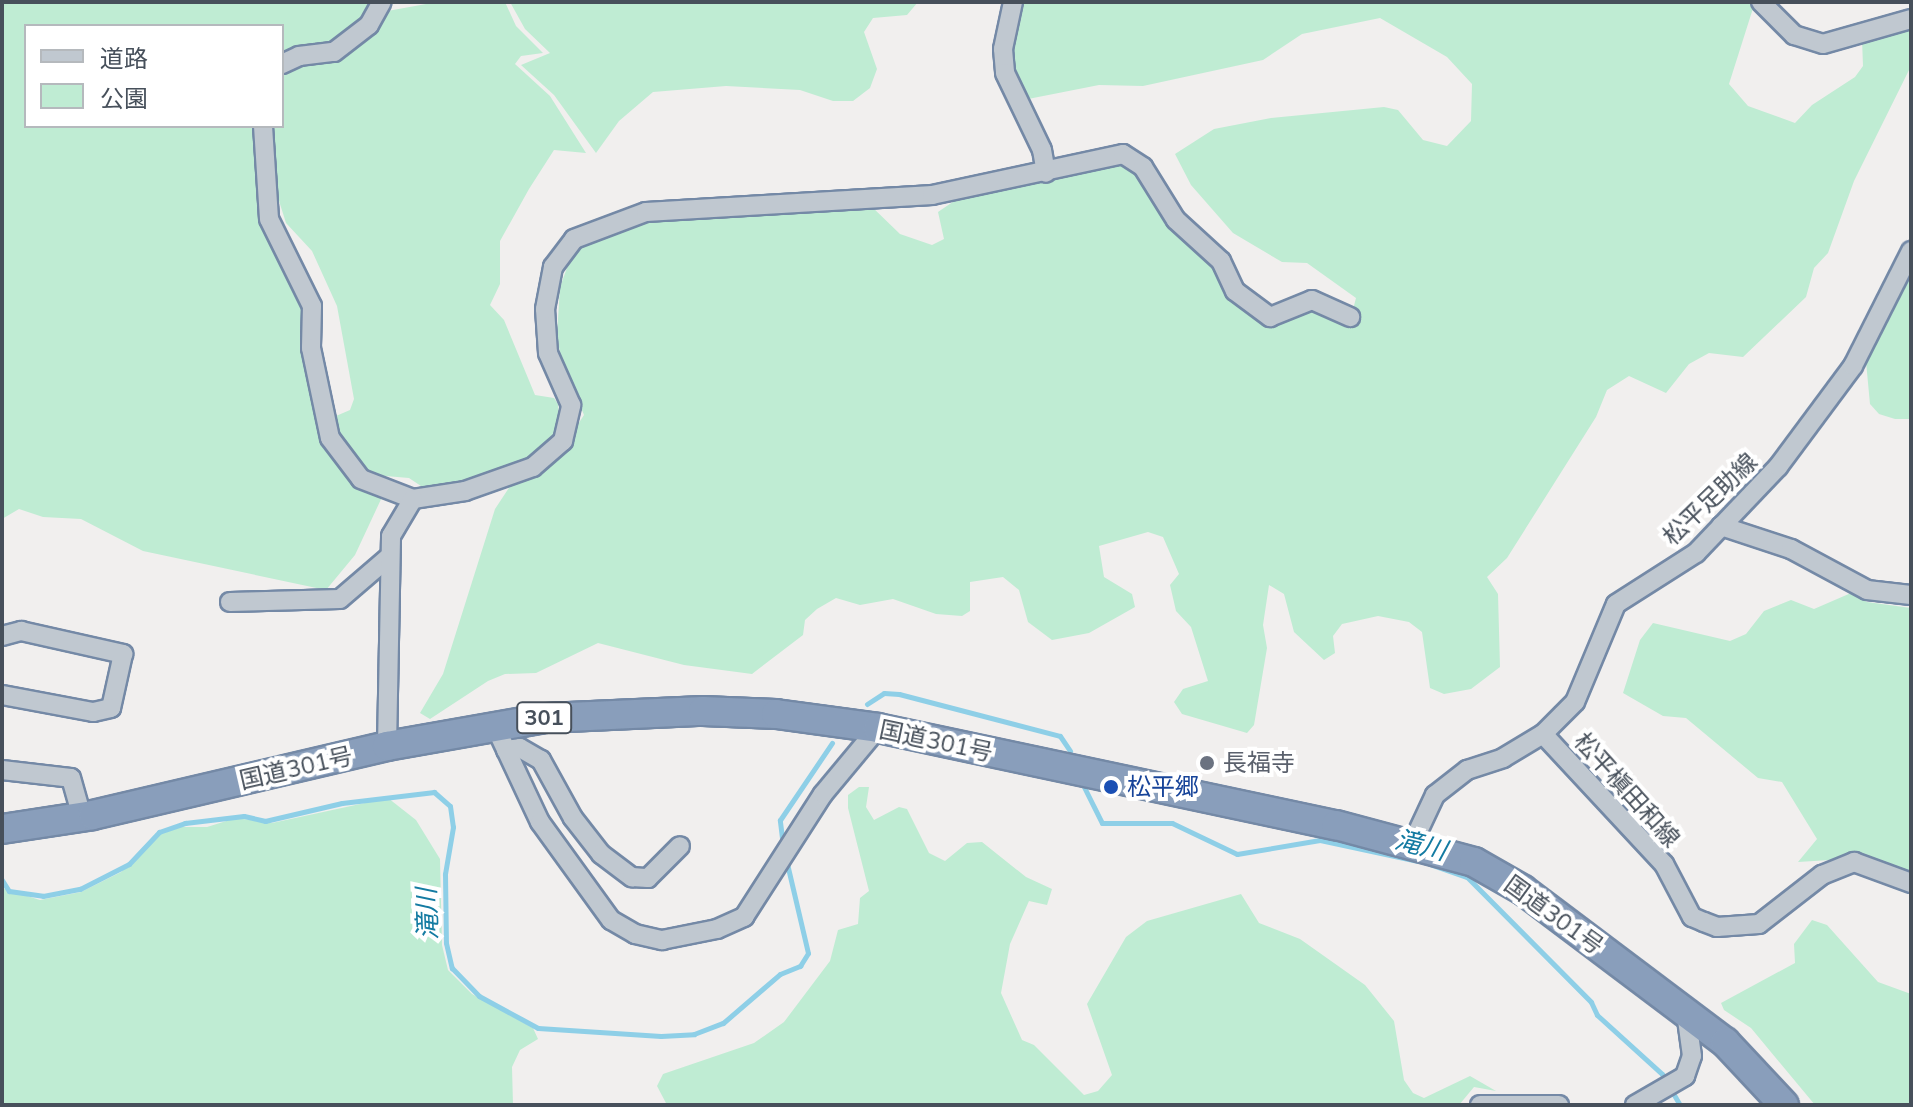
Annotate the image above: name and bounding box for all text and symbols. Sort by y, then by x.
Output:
legend [24,24,284,128]
text: 道路 [100,43,148,73]
text: 公園 [100,83,148,113]
street label: 松平足助線 [1657,447,1763,551]
road number: 301 [516,700,572,736]
street label: 国道301号 [877,715,995,767]
street label: 松平槇田和線 [1568,727,1686,853]
street label: 国道301号 [237,741,355,795]
place label: 長福寺 [1223,749,1295,777]
marker: 長福寺 [1198,754,1216,772]
place label: 松平郷 [1127,773,1199,801]
marker: 松平郷 [1102,778,1120,796]
water label: 滝川 [1392,824,1450,866]
street label: 国道301号 [1499,869,1609,961]
water label: 滝川 [411,887,443,941]

